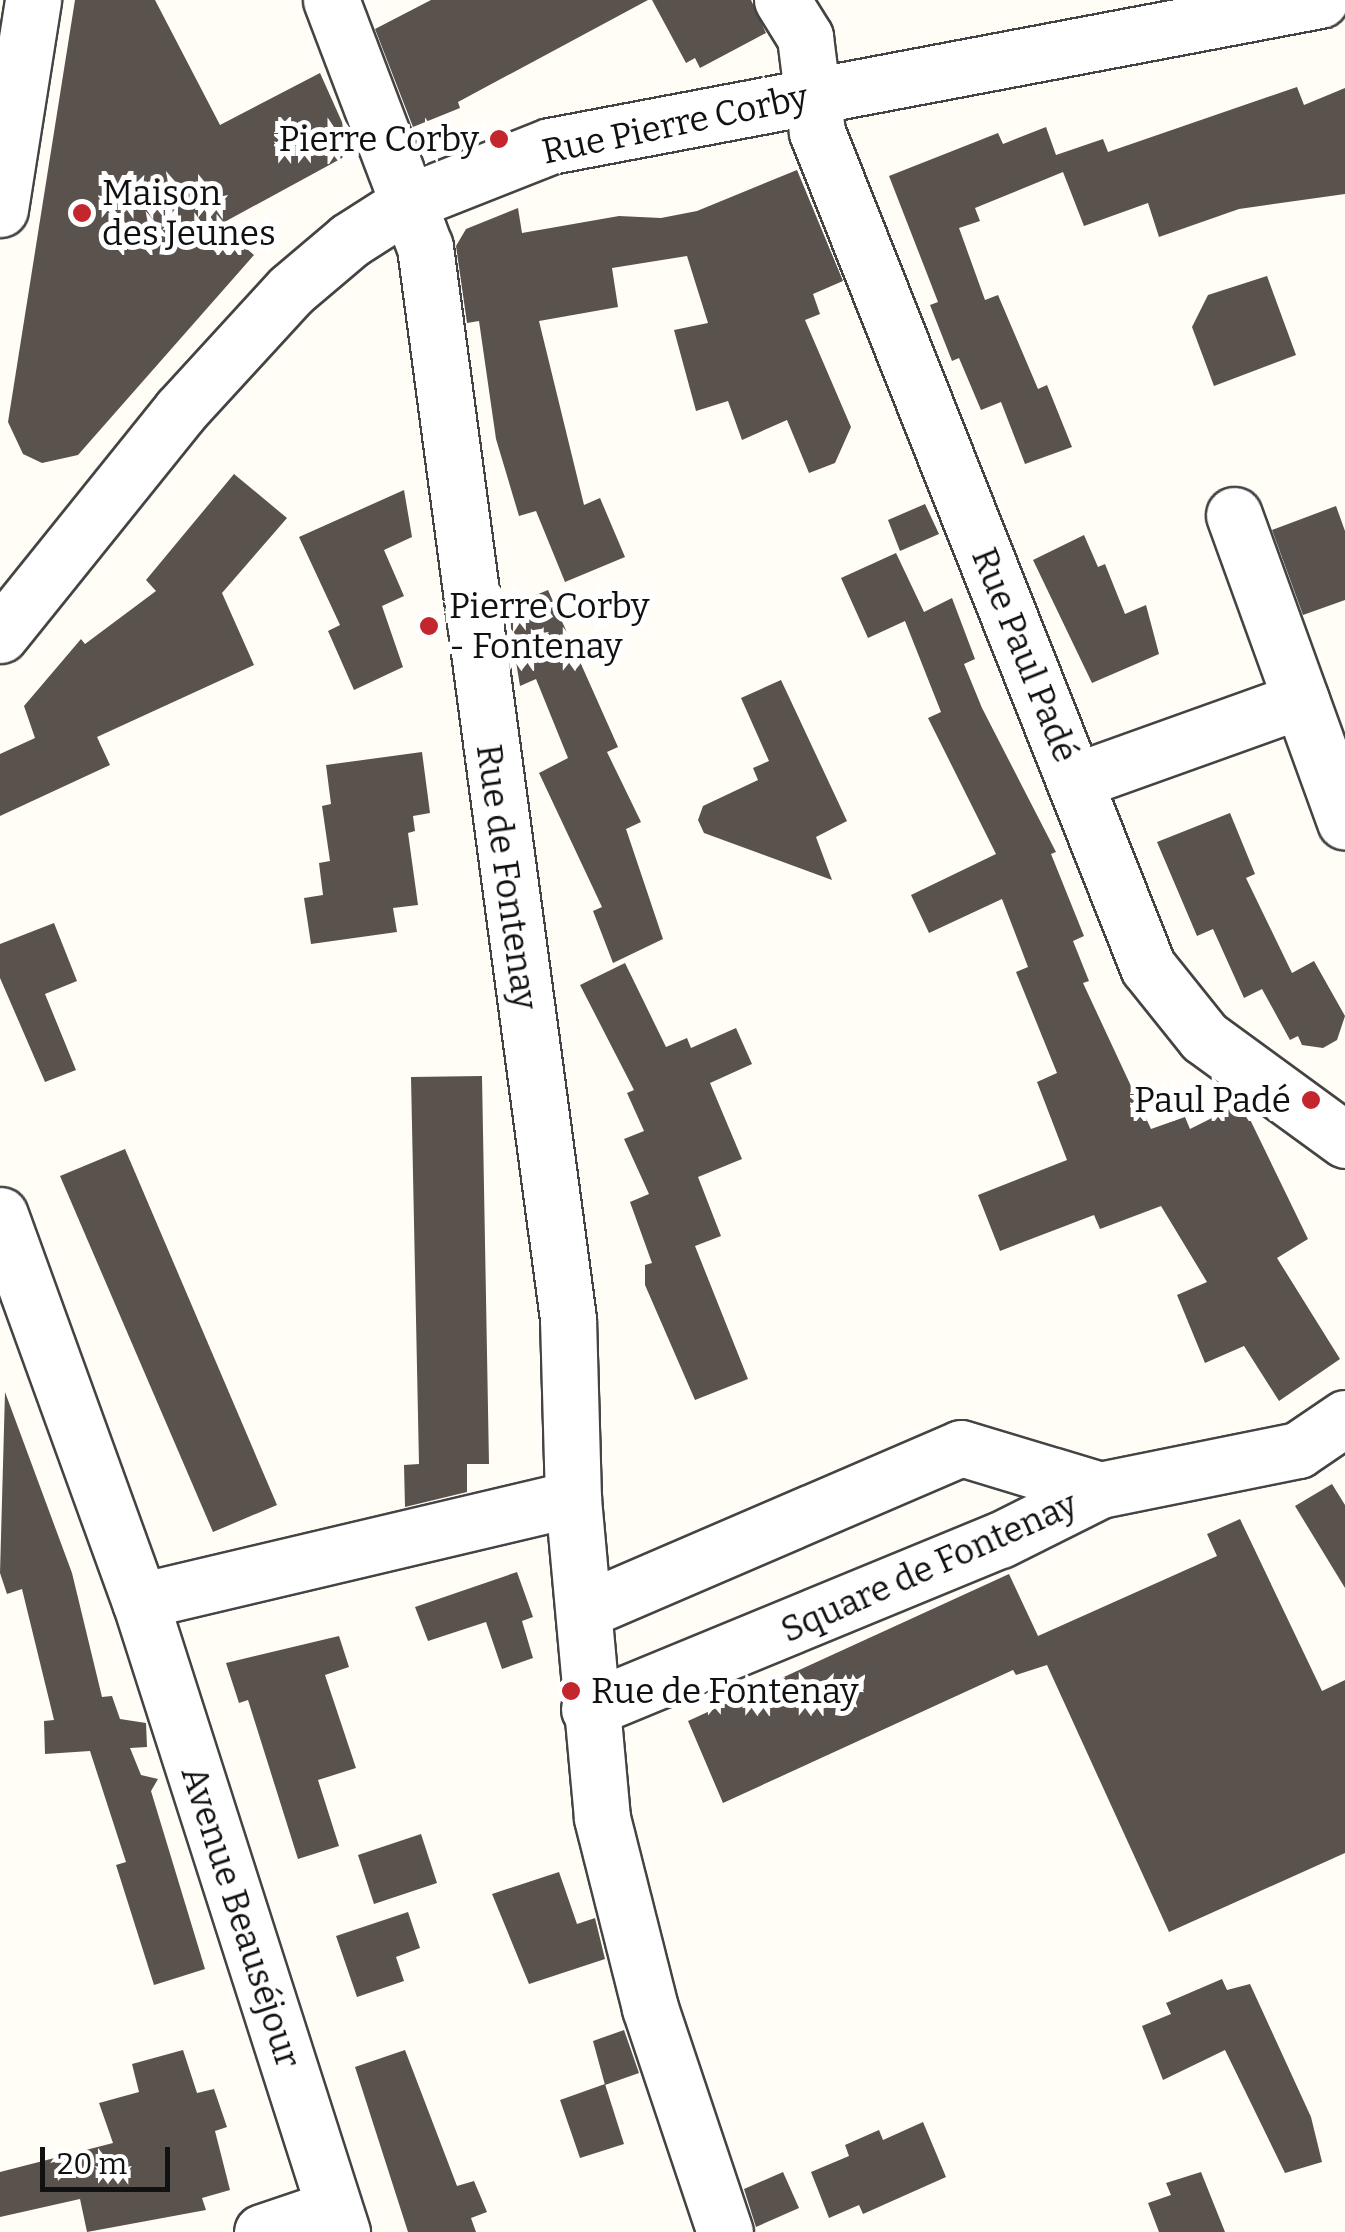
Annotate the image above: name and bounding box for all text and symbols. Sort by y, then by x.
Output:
street label: Rue Pierre Corby [538,75,812,173]
place label: Pierre Corby [278,118,479,160]
marker: Pierre Corby [488,128,510,150]
place label: Maison des Jeunes [102,172,276,254]
marker: Maison des Jeunes [71,202,93,224]
street label: Rue Paul Padé [963,542,1087,768]
place label: Pierre Corby - Fontenay [449,585,650,667]
marker: Pierre Corby - Fontenay [418,615,440,637]
street label: Rue de Fontenay [468,742,546,1012]
place label: Paul Padé [1134,1079,1291,1121]
marker: Paul Padé [1300,1089,1322,1111]
street label: Square de Fontenay [774,1483,1084,1651]
place label: Rue de Fontenay [591,1670,859,1712]
marker: Rue de Fontenay [560,1680,582,1702]
street label: Avenue Beauséjour [172,1761,310,2073]
scale bar [45,2127,175,2189]
text: 20 m [57,2146,127,2182]

